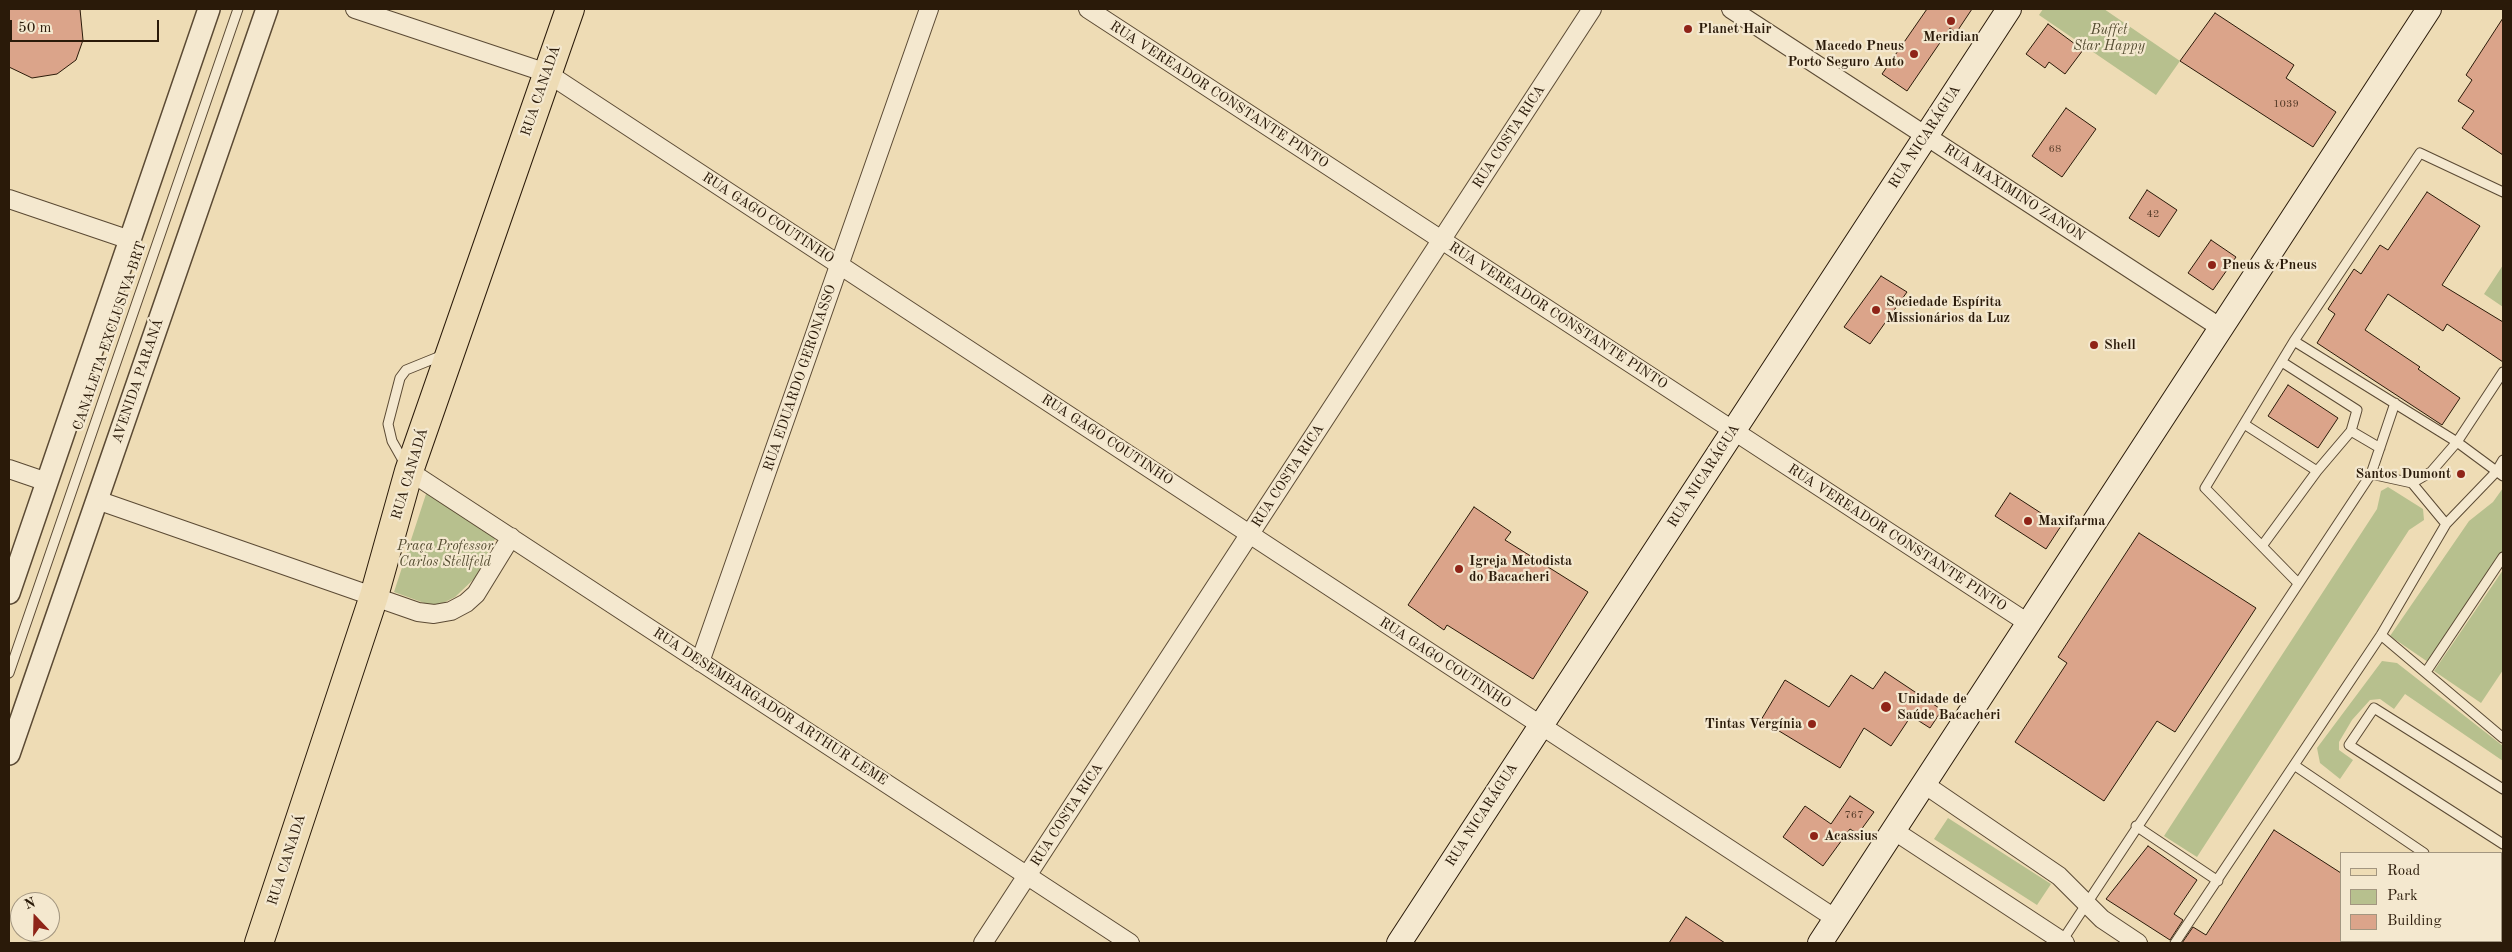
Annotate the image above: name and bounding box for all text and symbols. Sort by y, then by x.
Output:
scale bar [12,10,161,42]
marker: Meridian [1945,15,1957,27]
street label: RUA VEREADOR CONSTANTE PINTO [1106,18,1332,172]
text: 50 m [18,21,52,36]
place label: Planet Hair [1698,21,1772,37]
park label: Buffet Star Happy [2073,22,2145,54]
marker: Planet Hair [1682,23,1694,35]
place label: Meridian [1923,29,1979,45]
place label: Macedo Pneus Porto Seguro Auto [1787,38,1904,70]
street label: RUA CANADÁ [518,43,564,139]
marker: Macedo Pneus Porto Seguro Auto [1908,48,1920,60]
street label: RUA COSTA RICA [1469,82,1549,192]
street label: RUA NICARÁGUA [1885,82,1965,192]
house number: 1039 [2273,97,2299,111]
street label: RUA MAXIMINO ZANON [1940,141,2088,245]
house number: 68 [2049,142,2061,156]
street label: RUA GAGO COUTINHO [699,169,837,267]
house number: 42 [2147,207,2159,221]
street label: CANALETA EXCLUSIVA BRT [70,239,150,433]
street label: RUA VEREADOR CONSTANTE PINTO [1445,239,1671,393]
place label: Pneus & Pneus [2222,257,2317,273]
marker: Pneus & Pneus [2206,259,2218,271]
street label: RUA EDUARDO GERONASSO [760,282,840,474]
place label: Sociedade Espírita Missionários da Luz [1886,294,2010,326]
marker: Sociedade Espírita Missionários da Luz [1870,304,1882,316]
street label: AVENIDA PARANÁ [109,316,167,446]
place label: Shell [2104,337,2136,353]
marker: Shell [2088,339,2100,351]
street label: RUA GAGO COUTINHO [1038,391,1176,489]
street label: RUA COSTA RICA [1248,421,1328,531]
street label: RUA NICARÁGUA [1664,421,1744,531]
street label: RUA CANADÁ [388,426,432,522]
street label: RUA VEREADOR CONSTANTE PINTO [1784,461,2010,615]
place label: Santos Dumont [2355,466,2451,482]
marker: Santos Dumont [2455,468,2467,480]
place label: Maxifarma [2038,513,2105,529]
marker: Maxifarma [2022,515,2034,527]
park label: Praça Professor Carlos Stellfeld [397,538,493,570]
place label: Igreja Metodista do Bacacheri [1469,553,1572,586]
marker: Igreja Metodista do Bacacheri [1453,563,1465,575]
street label: RUA GAGO COUTINHO [1376,614,1514,712]
street label: RUA DESEMBARGADOR ARTHUR LEME [650,625,890,789]
place label: Unidade de Saúde Bacacheri [1897,691,2000,724]
marker: Unidade de Saúde Bacacheri [1879,700,1893,714]
place label: Tintas Vergínia [1705,716,1802,732]
marker: Tintas Vergínia [1806,718,1818,730]
street label: RUA COSTA RICA [1027,760,1107,870]
street label: RUA NICARÁGUA [1442,760,1522,870]
house number: 767 [1844,808,1864,822]
street label: RUA CANADÁ [264,812,310,908]
place label: Acassius [1824,828,1878,844]
marker: Acassius [1808,830,1820,842]
legend [2340,852,2502,942]
text: Road [2387,864,2420,879]
text: Park [2387,889,2418,904]
north arrow [10,892,60,942]
text: N [22,895,37,912]
text: Building [2387,914,2442,929]

